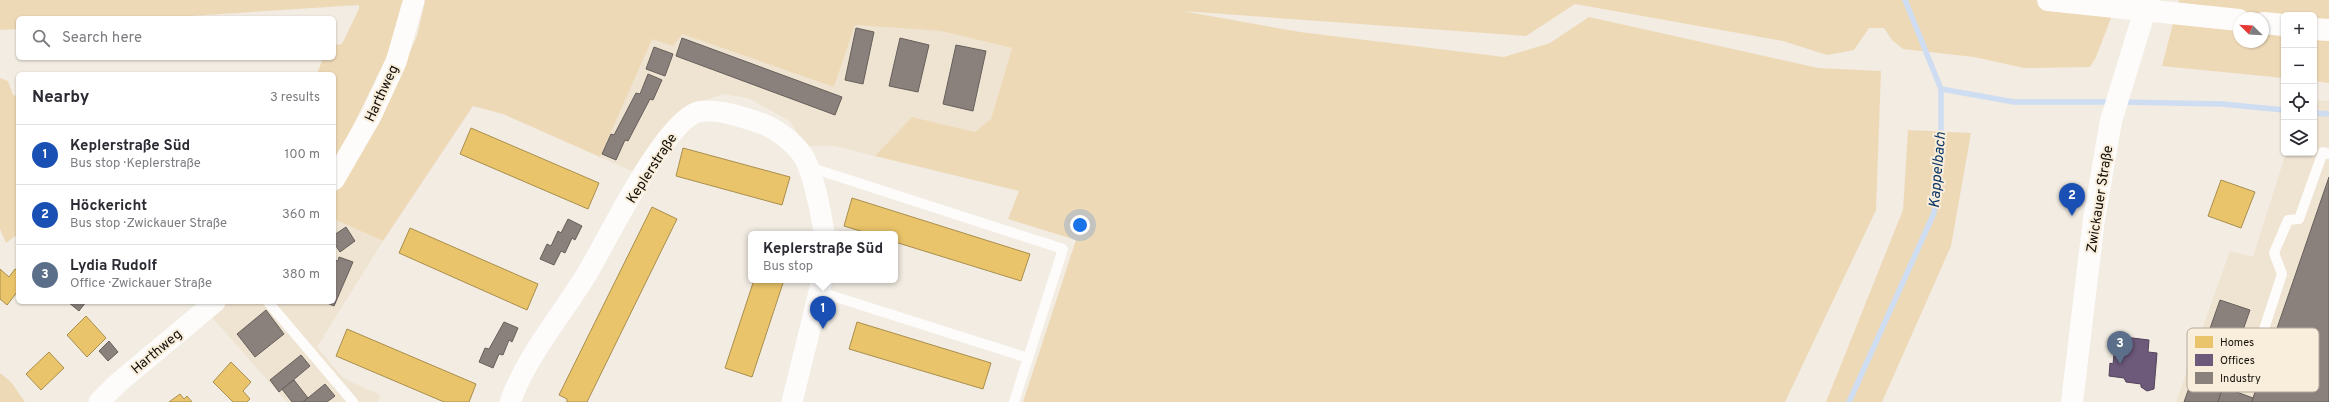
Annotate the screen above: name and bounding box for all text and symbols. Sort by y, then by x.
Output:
north arrow [2233,12,2269,48]
map controls [2281,12,2317,156]
button: + [2281,12,2317,48]
search box [16,16,336,60]
icon: search [30,27,52,49]
text: Search here [62,29,142,48]
button: − [2281,48,2317,84]
street label: Harthweg [362,62,403,125]
button: locate [2281,84,2317,120]
text: Nearby [32,87,89,109]
text: 3 results [270,90,320,106]
button: layers [2281,120,2317,156]
street label: Keplerstraße [623,131,681,207]
water label: Kappelbach [1926,131,1951,209]
text: Keplerstraße Süd [70,137,190,156]
street label: Zwickauer Straße [2084,144,2117,254]
text: 1 [42,147,48,163]
text: 100 m [284,147,320,163]
text: Bus stop · Keplerstraße [70,156,201,172]
pin: 2 [2059,183,2085,216]
text: Höckericht [70,197,147,216]
text: 2 [41,207,49,223]
text: 360 m [282,207,320,223]
your location [1070,215,1090,235]
text: Bus stop · Zwickauer Straße [70,216,227,232]
popup [748,231,898,283]
text: Keplerstraße Süd [763,240,883,259]
text: Lydia Rudolf [70,257,157,276]
text: Bus stop [763,259,813,275]
text: 3 [41,267,49,283]
text: 380 m [282,267,320,283]
text: Office · Zwickauer Straße [70,276,212,292]
pin: 1 [810,296,836,329]
street label: Harthweg [128,326,186,378]
legend [2187,328,2319,392]
pin: 3 [2107,331,2133,364]
text: Homes [2220,336,2254,350]
text: Offices [2220,354,2255,368]
text: Industry [2220,372,2261,386]

